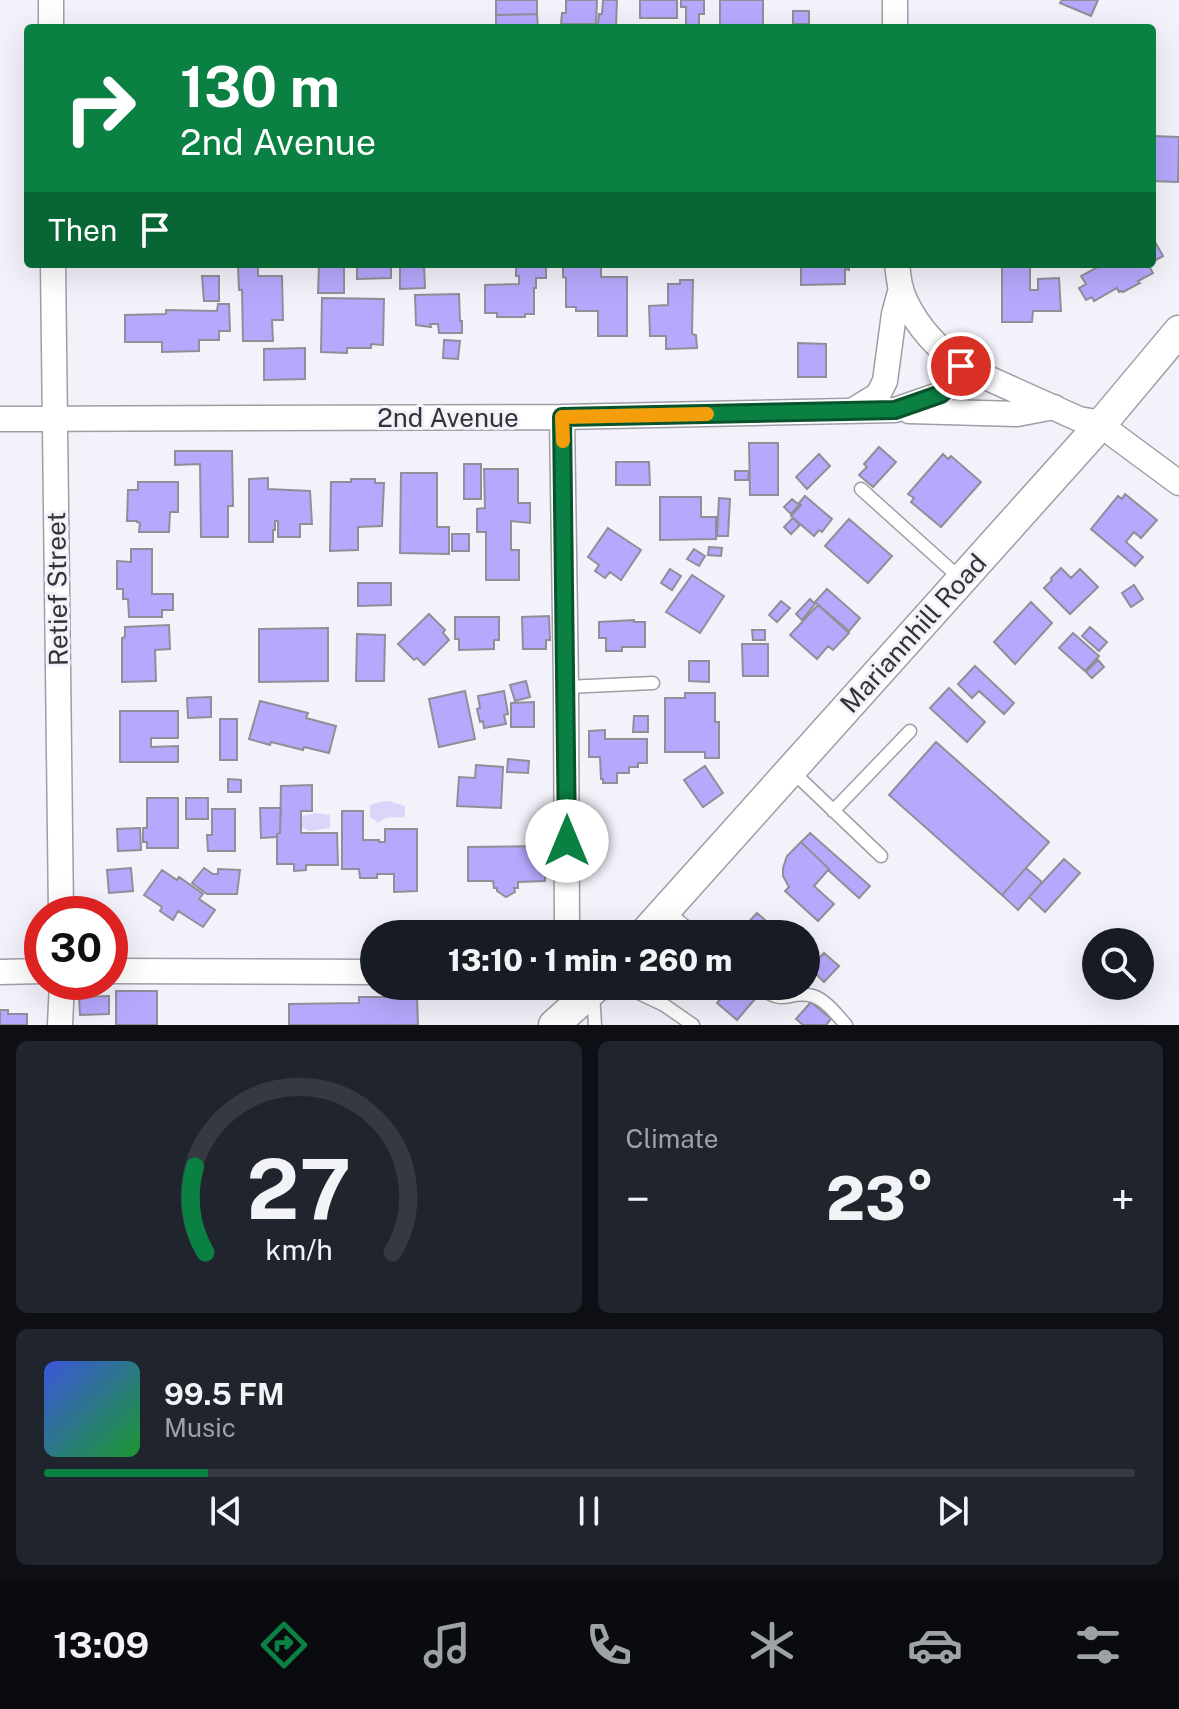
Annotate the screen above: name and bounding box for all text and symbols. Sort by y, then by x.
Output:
text: 130 m [180,54,340,120]
icon: right [48,56,152,160]
text: 2nd Avenue [180,121,376,163]
icon: arrive [133,208,177,252]
text: Then [48,212,117,248]
pin [927,332,995,400]
icon: arrive [939,344,983,388]
street label: 2nd Avenue [377,402,519,433]
street label: Retief Street [40,511,74,667]
street label: Mariannhill Road [834,547,992,719]
position arrow [525,799,609,883]
speed limit sign: 30 [24,896,128,1000]
map controls [1082,928,1154,1000]
button: search [1082,928,1154,1000]
text: 13:10 · 1 min · 260 m [448,942,732,978]
text: Climate [626,1123,719,1154]
text: 27 [246,1140,351,1238]
text: 23° [826,1163,935,1234]
text: − [626,1173,650,1225]
text: + [1111,1173,1135,1225]
text: km/h [265,1233,332,1266]
text: 99.5 FM [164,1376,284,1412]
text: Music [164,1412,236,1443]
icon: previous [204,1489,248,1533]
icon: pause [567,1489,611,1533]
icon: next [931,1489,975,1533]
icon: directions [256,1617,312,1673]
icon: music [419,1617,475,1673]
icon: phone [581,1617,637,1673]
icon: climate [744,1617,800,1673]
icon: car [907,1617,963,1673]
icon: filters [1070,1617,1126,1673]
text: 13:09 [53,1624,149,1666]

